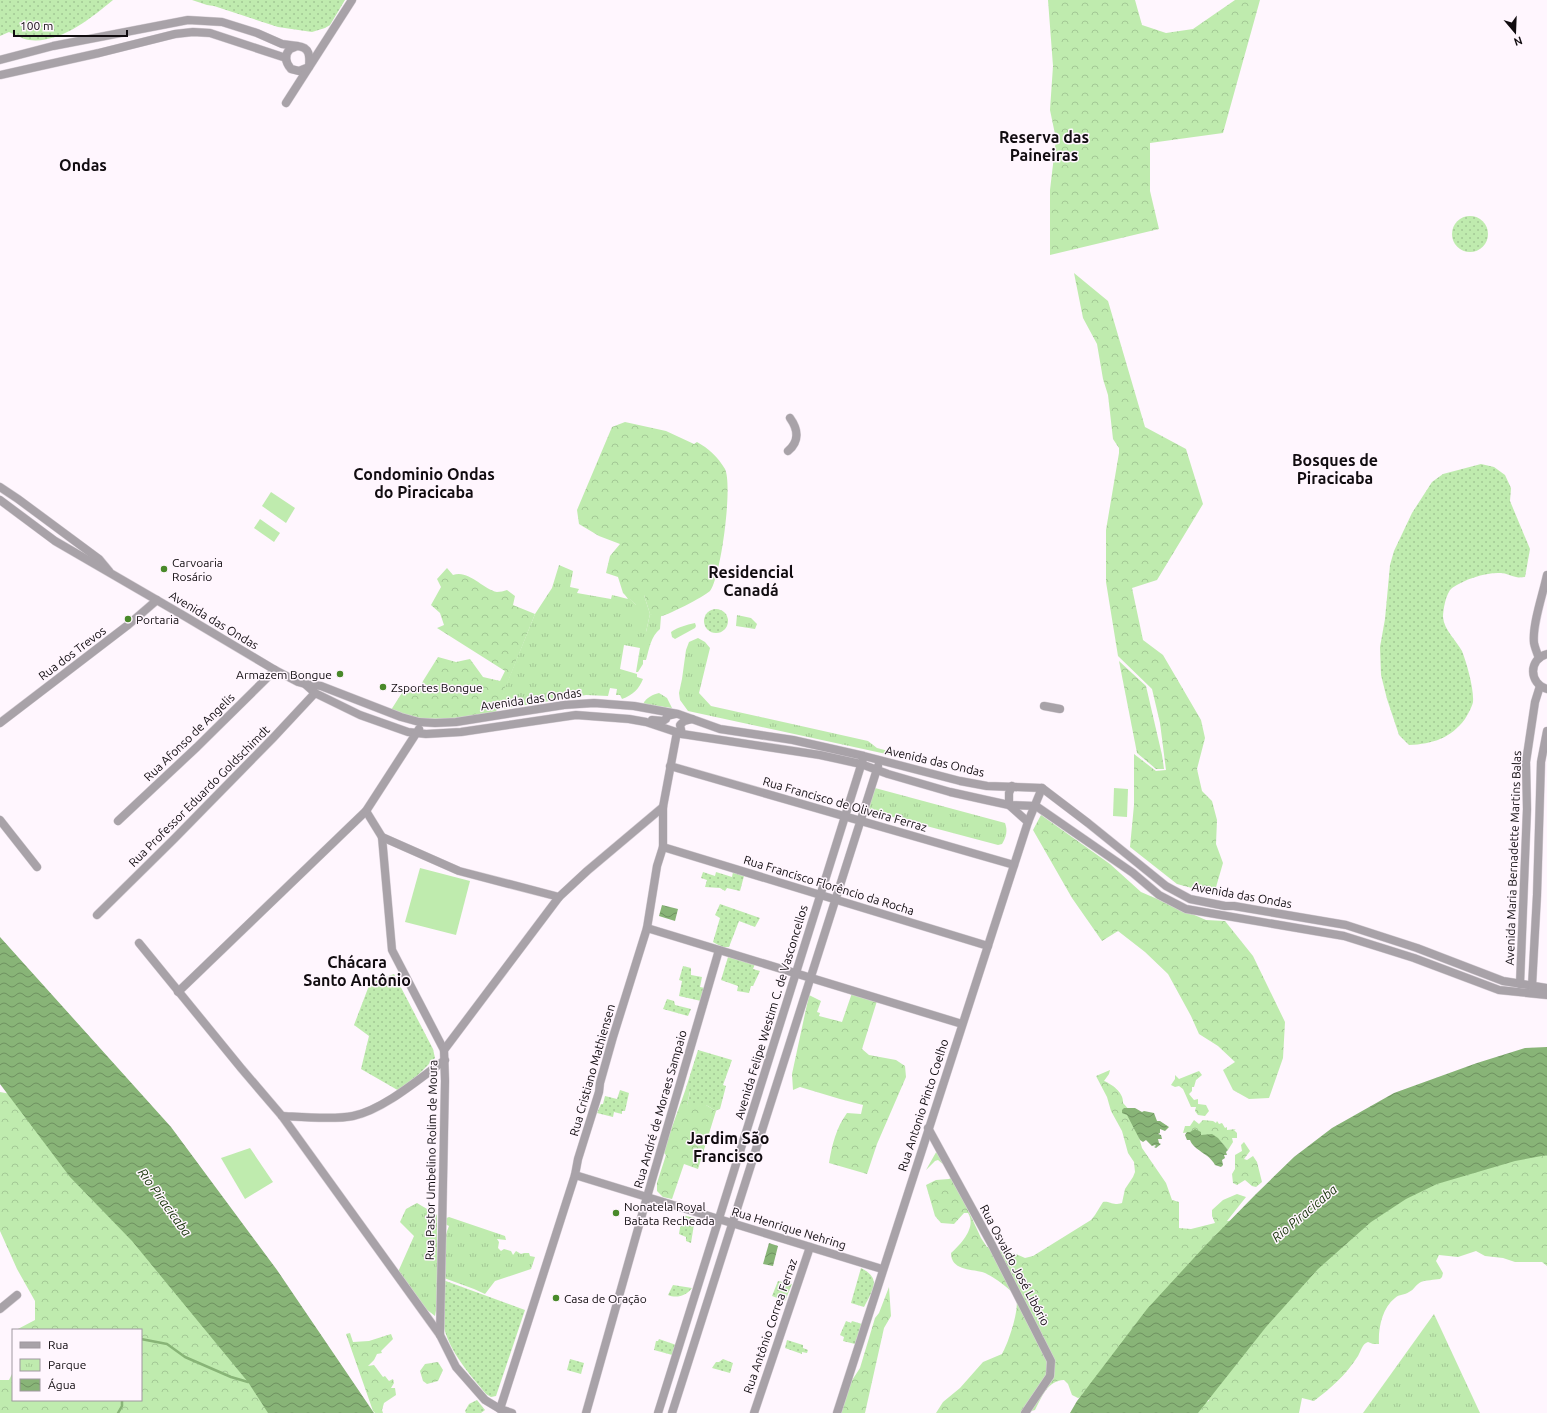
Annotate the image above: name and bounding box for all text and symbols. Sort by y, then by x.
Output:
scale bar [14,12,127,38]
north arrow [1495,12,1535,52]
text: 100 m [20,19,53,32]
text: N [1512,34,1524,48]
district label: Reserva das Paineiras [999,128,1089,164]
district label: Ondas [59,156,107,174]
district label: Bosques de Piracicaba [1292,451,1378,487]
district label: Condominio Ondas do Piracicaba [353,465,495,501]
place label: Carvoaria Rosário [172,556,223,583]
district label: Residencial Canadá [708,563,794,599]
marker: Carvoaria Rosário [159,564,169,574]
street label: Avenida das Ondas [167,588,261,652]
place label: Portaria [136,613,179,626]
marker: Portaria [123,614,133,624]
street label: Rua dos Trevos [36,624,108,682]
place label: Armazem Bongue [236,668,332,681]
marker: Armazem Bongue [335,669,345,679]
place label: Zsportes Bongue [391,681,483,694]
marker: Zsportes Bongue [378,682,388,692]
street label: Avenida das Ondas [480,685,582,713]
street label: Rua Afonso de Angelis [141,691,237,783]
street label: Rua Professor Eduardo Goldschimdt [126,723,272,869]
street label: Avenida das Ondas [884,743,986,779]
street label: Avenida Maria Bernadette Martins Balas [1503,750,1523,966]
street label: Rua Francisco de Oliveira Ferraz [761,774,929,834]
street label: Rua Francisco Florêncio da Rocha [742,853,916,917]
street label: Avenida das Ondas [1191,880,1293,910]
street label: Avenida Felipe Westim C. de Vasconcellos [732,903,810,1121]
district label: Chácara Santo Antônio [303,953,411,989]
street label: Rua Cristiano Mathiensen [567,1002,617,1138]
street label: Rua André de Moraes Sampaio [631,1028,689,1190]
street label: Rua Antonio Pinto Coelho [895,1037,951,1173]
street label: Rua Pastor Umbelino Rolim de Moura [423,1060,439,1260]
district label: Jardim São Francisco [687,1129,769,1165]
water label: Rio Piracicaba [136,1165,194,1239]
water label: Rio Piracicaba [1269,1182,1339,1244]
place label: Nonatela Royal Batata Recheada [624,1200,715,1227]
street label: Rua Osvaldo José Libório [978,1202,1052,1328]
street label: Rua Henrique Nehring [730,1204,848,1252]
marker: Nonatela Royal Batata Recheada [611,1208,621,1218]
street label: Rua Antônio Correa Ferraz [741,1256,799,1395]
place label: Casa de Oração [564,1292,647,1305]
marker: Casa de Oração [551,1293,561,1303]
legend [12,1329,142,1401]
text: Rua [48,1338,69,1351]
text: Parque [48,1358,86,1371]
text: Água [48,1378,76,1391]

